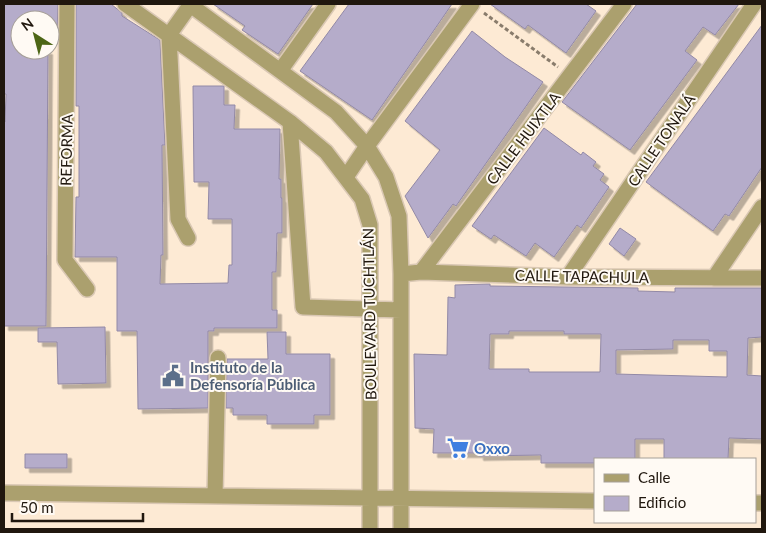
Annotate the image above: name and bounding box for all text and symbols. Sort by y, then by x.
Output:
north arrow [10,10,60,60]
text: N [18,14,36,34]
street label: CALLE HUIXTLA [482,87,564,188]
street label: CALLE TONALÁ [623,90,699,190]
street label: REFORMA [56,113,76,186]
street label: BOULEVARD TUCHTLÁN [358,228,380,400]
street label: CALLE TAPACHULA [515,266,650,286]
place label: Instituto de la Defensoría Pública [190,358,315,393]
public building icon: Instituto de la Defensoría Pública [160,363,186,389]
supermarket icon: Oxxo [445,435,471,461]
place label: Oxxo [474,439,510,457]
legend [594,458,756,523]
text: Calle [638,468,671,486]
scale bar [12,490,144,522]
text: Edificio [638,493,686,511]
text: 50 m [20,498,54,516]

